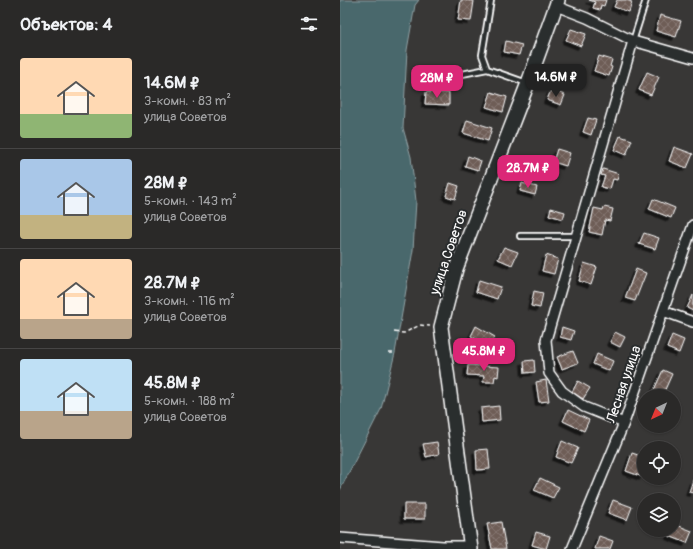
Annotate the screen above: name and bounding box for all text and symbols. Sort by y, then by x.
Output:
icon: filters [298,13,320,35]
text: Объектов: 4 [20,14,112,35]
pin: 14.6M ₽ [519,64,593,98]
pin: 28M ₽ [409,65,465,99]
text: 14.6M ₽ [534,69,578,85]
text: 28M ₽ [420,70,454,86]
text: 14.6M ₽ [144,72,200,93]
icon: home [52,74,100,122]
text: 3-комн. · 83 m² [144,93,231,109]
text: улица Советов [144,109,227,125]
pin: 28.7M ₽ [491,155,565,189]
text: 28.7M ₽ [506,160,550,176]
text: 28M ₽ [144,172,188,193]
icon: home [52,175,100,223]
text: 5-комн. · 143 m² [144,193,237,209]
street label: улица Советов [426,207,471,298]
text: улица Советов [144,209,227,225]
text: 28.7M ₽ [144,272,201,293]
icon: home [52,275,100,323]
text: 3-комн. · 116 m² [144,293,235,309]
text: улица Советов [144,309,227,325]
pin: 45.8M ₽ [447,338,521,372]
text: 45.8M ₽ [462,343,506,359]
street label: Лесная улица [602,343,645,426]
text: 45.8M ₽ [144,372,202,393]
icon: home [52,375,100,423]
north arrow [637,389,681,433]
map controls [637,389,681,537]
text: 5-комн. · 188 m² [144,393,235,409]
text: улица Советов [144,409,227,425]
button: locate [637,441,681,485]
button: layers [637,493,681,537]

